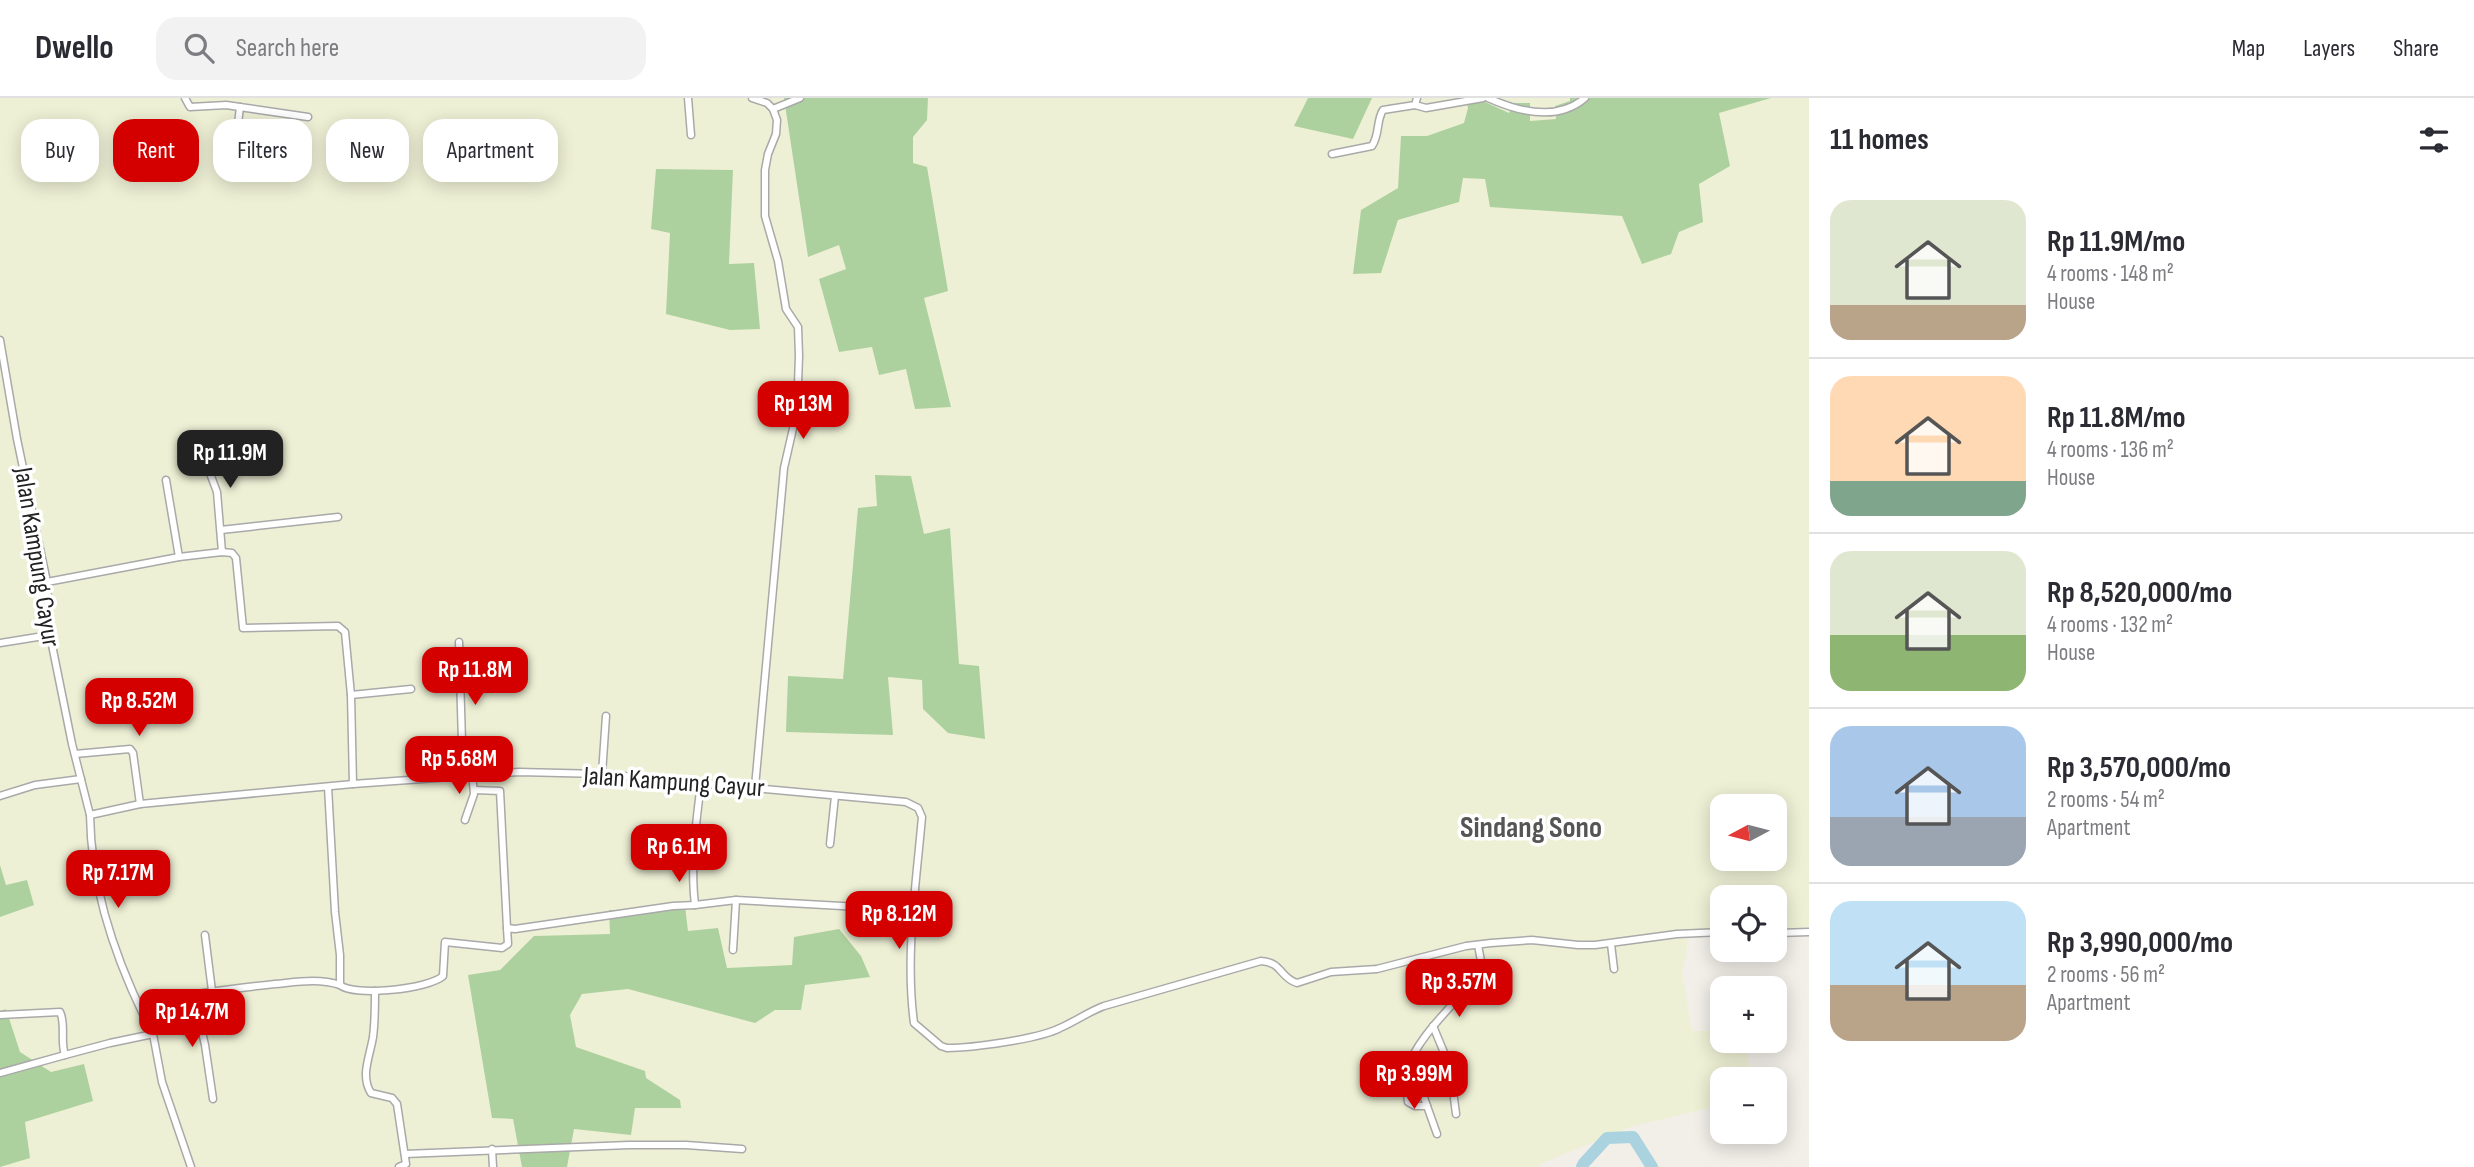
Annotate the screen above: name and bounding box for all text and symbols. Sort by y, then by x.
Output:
search box [156,17,646,80]
text: Dwello [35,28,114,68]
icon: search [180,29,218,67]
text: Search here [236,33,339,64]
text: Map [2232,34,2265,63]
text: Layers [2303,34,2355,63]
text: Share [2393,34,2439,63]
chip: Buy [21,119,99,182]
chip: Rent [113,119,199,182]
chip: Filters [213,119,312,182]
chip: New [326,119,409,182]
chip: Apartment [423,119,558,182]
icon: filters [2415,121,2453,159]
text: 11 homes [1830,122,1929,158]
text: Rp 11.9M/mo [2047,224,2185,260]
icon: home [1886,228,1970,312]
text: 4 rooms · 148 m² [2047,260,2174,288]
text: House [2047,288,2095,316]
pin: Rp 13M [746,382,860,441]
text: Rp 13M [774,390,832,418]
text: Rp 11.8M/mo [2047,400,2186,436]
icon: home [1886,404,1970,488]
pin: Rp 11.9M [158,430,302,490]
text: 4 rooms · 136 m² [2047,436,2174,464]
text: Rp 11.9M [193,439,267,467]
street label: Jalan Kampung Cayur [7,464,66,650]
text: House [2047,464,2095,492]
text: Rp 8,520,000/mo [2047,575,2232,611]
icon: home [1886,579,1970,663]
text: 4 rooms · 132 m² [2047,611,2173,639]
text: House [2047,639,2095,667]
pin: Rp 11.8M [403,648,547,707]
text: Rp 11.8M [438,656,512,684]
pin: Rp 8.52M [67,678,211,738]
text: Rp 8.52M [101,687,177,715]
pin: Rp 5.68M [387,736,531,796]
text: Rp 5.68M [421,745,497,773]
text: Rp 3,570,000/mo [2047,750,2231,786]
icon: home [1886,754,1970,838]
street label: Jalan Kampung Cayur [581,761,766,804]
text: 2 rooms · 54 m² [2047,786,2165,814]
north arrow [1710,794,1787,872]
map controls [1710,794,1787,1144]
district label: Sindang Sono [1460,810,1602,846]
text: Apartment [2047,814,2131,842]
pin: Rp 6.1M [614,824,744,884]
text: Rp 6.1M [647,833,711,861]
pin: Rp 7.17M [46,850,190,910]
text: Rp 7.17M [82,859,154,887]
button: locate [1710,885,1787,962]
pin: Rp 8.12M [827,892,971,951]
text: Rp 8.12M [862,900,936,928]
text: Rp 3,990,000/mo [2047,925,2233,961]
icon: home [1886,929,1970,1013]
pin: Rp 3.57M [1387,960,1531,1019]
text: 2 rooms · 56 m² [2047,961,2165,989]
text: Rp 3.57M [1422,968,1496,996]
button: + [1710,976,1787,1053]
text: Apartment [2047,989,2131,1017]
pin: Rp 14.7M [120,990,264,1049]
text: Rp 14.7M [155,998,229,1026]
pin: Rp 3.99M [1342,1052,1486,1111]
text: Rp 3.99M [1376,1060,1452,1088]
button: − [1710,1067,1787,1144]

